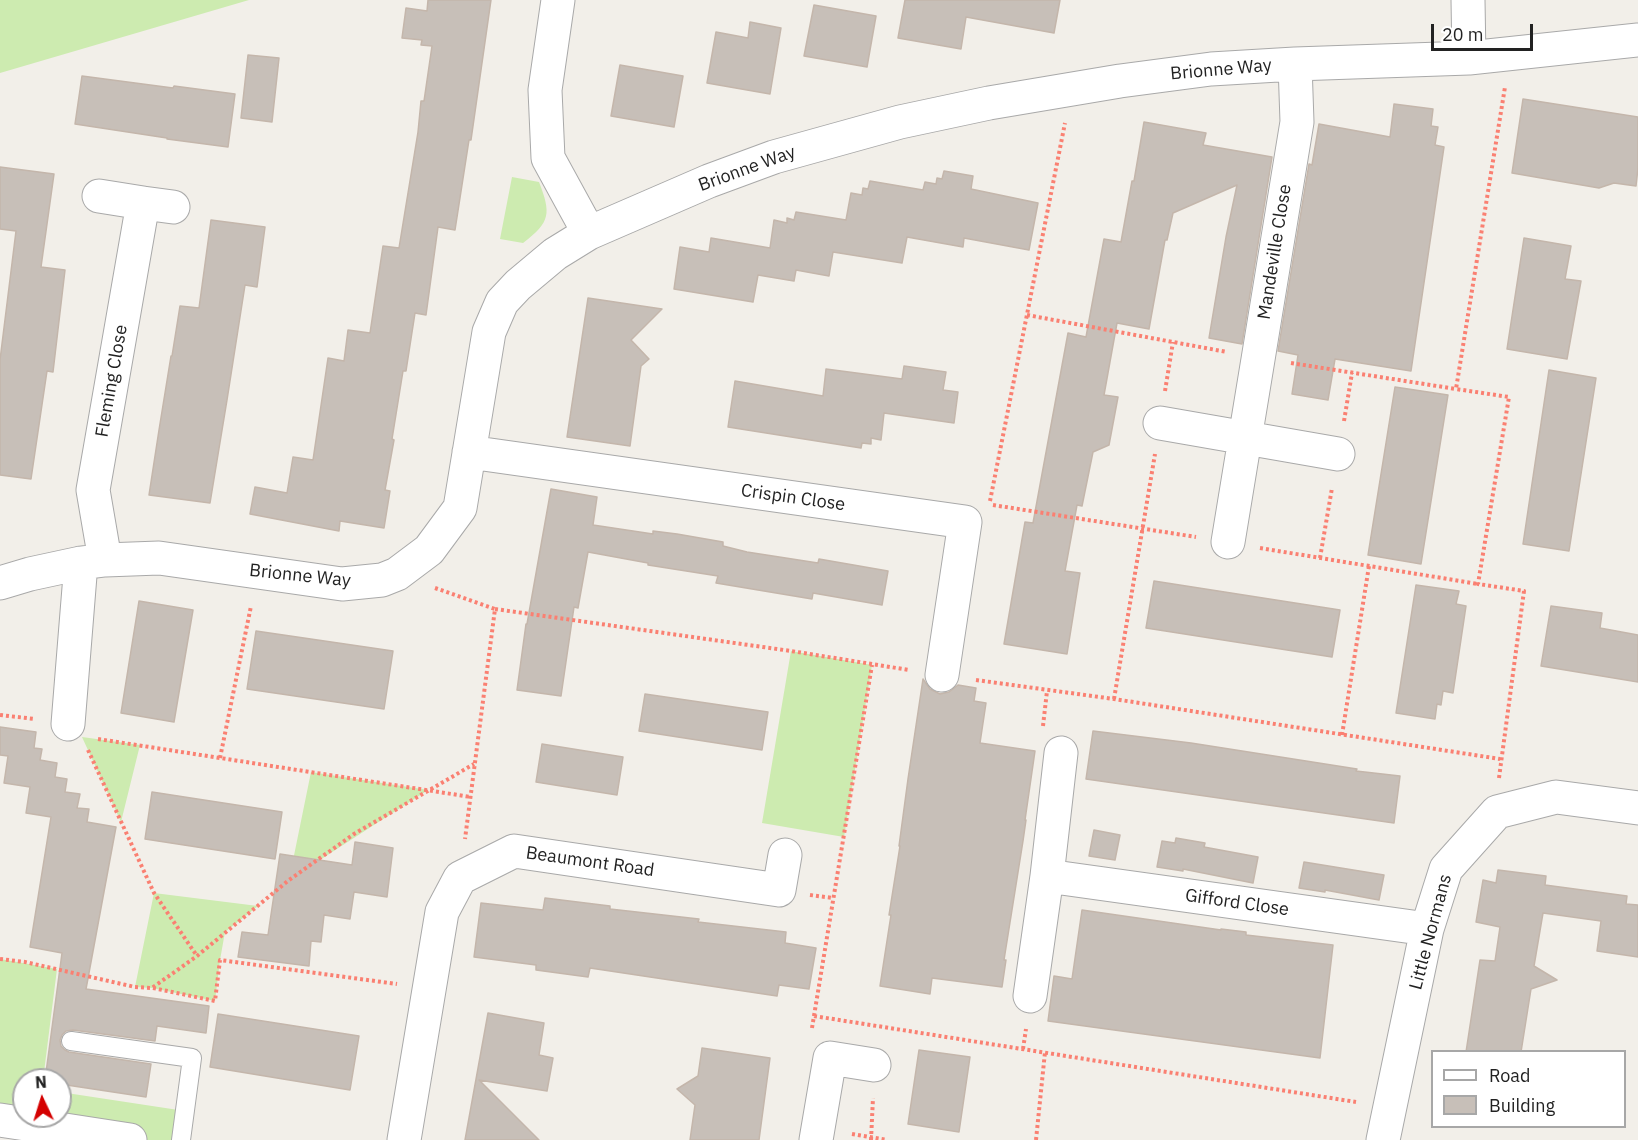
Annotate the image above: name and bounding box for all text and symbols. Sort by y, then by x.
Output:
scale bar [1434,12,1536,50]
text: 20 m [1442,23,1484,46]
street label: Brionne Way [1169,55,1273,85]
street label: Brionne Way [695,141,799,197]
street label: Mandeville Close [1254,183,1296,321]
street label: Fleming Close [91,323,133,439]
street label: Crispin Close [739,480,847,516]
street label: Brionne Way [248,560,352,592]
street label: Beaumont Road [524,842,656,882]
street label: Little Normans [1405,872,1457,992]
street label: Gifford Close [1184,885,1290,921]
legend [1431,1050,1626,1128]
text: Road [1489,1064,1530,1087]
north arrow [12,1068,72,1128]
text: N [34,1072,47,1092]
text: Building [1489,1094,1555,1117]

